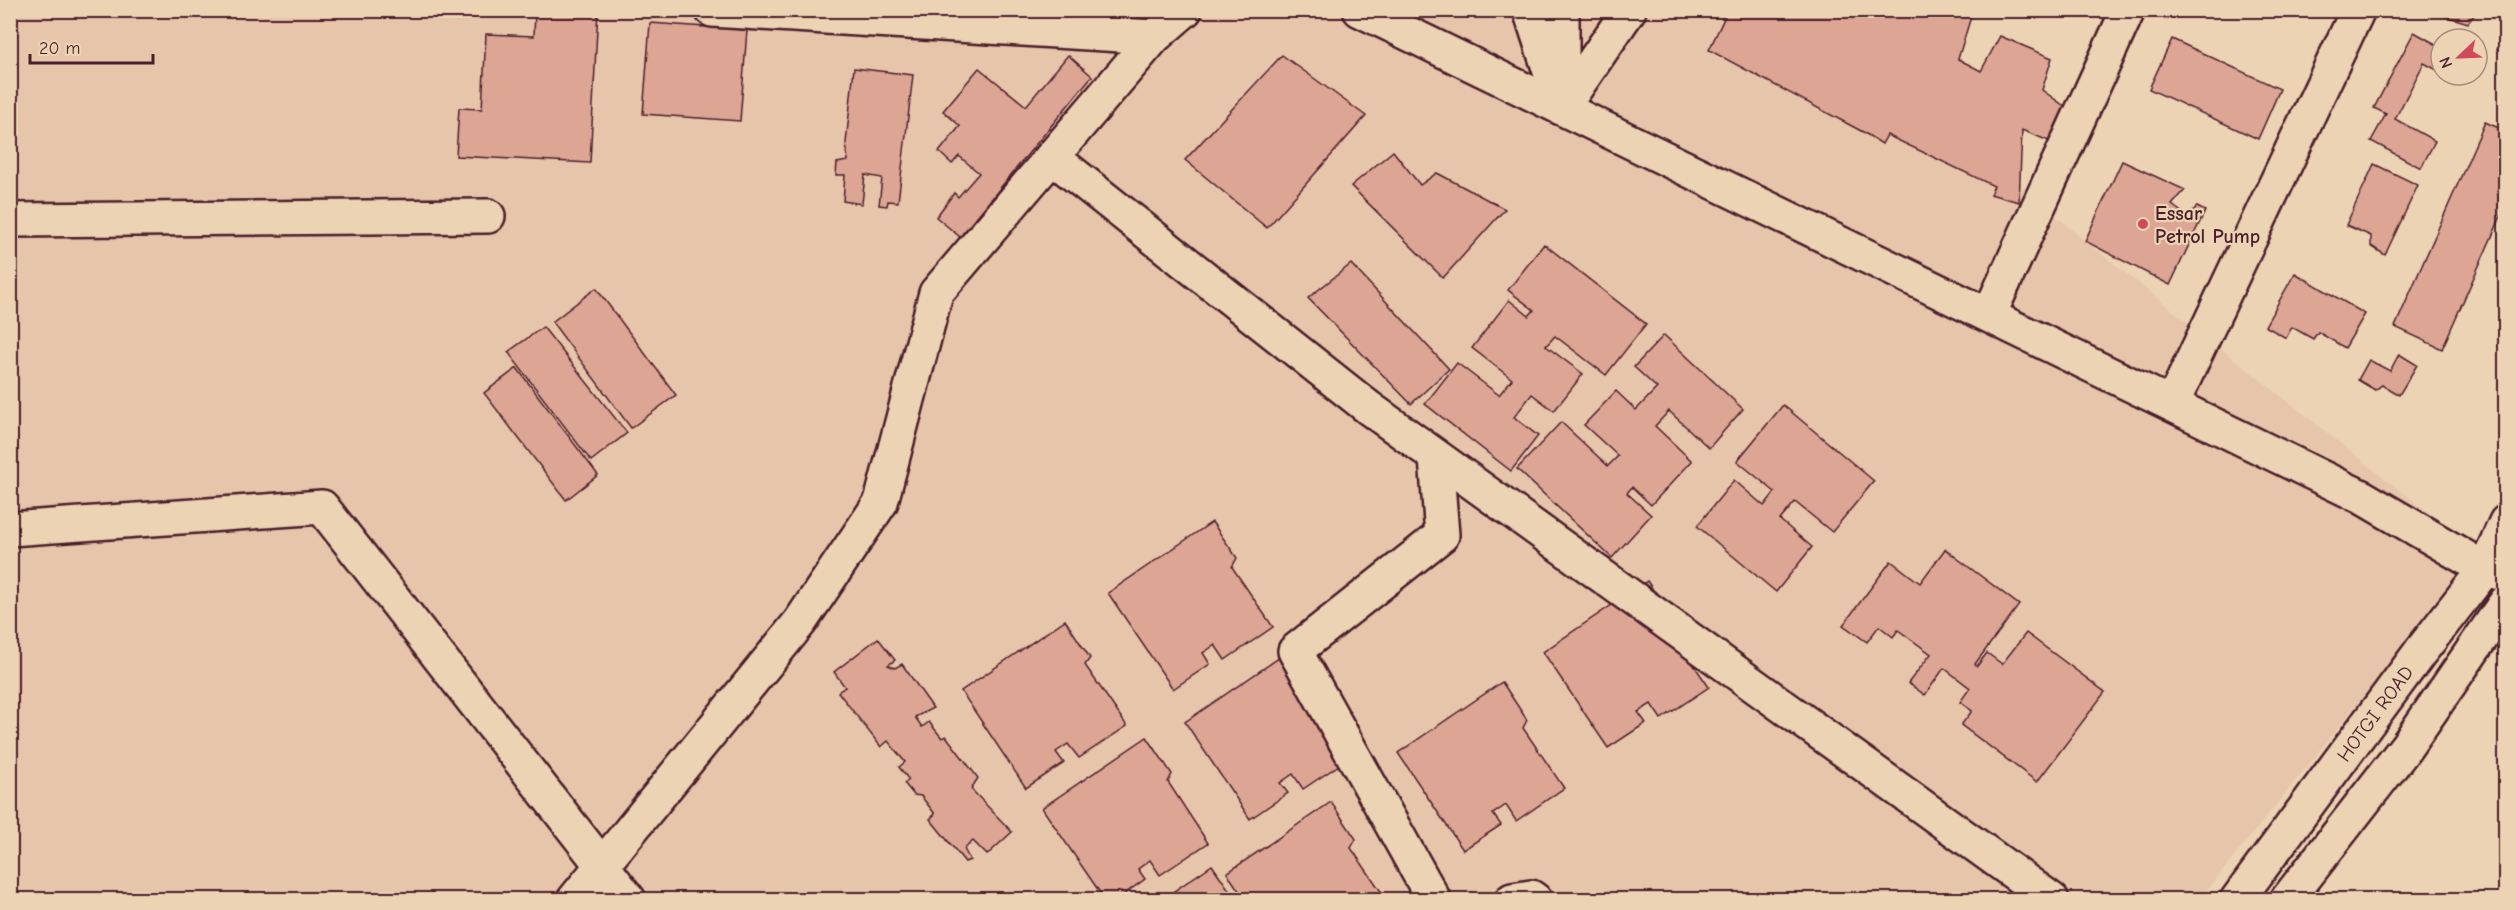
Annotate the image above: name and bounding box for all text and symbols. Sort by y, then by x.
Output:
scale bar [30,27,153,65]
north arrow [2429,27,2489,87]
text: 20 m [39,38,80,59]
text: N [2436,54,2456,71]
place label: Essar Petrol Pump [2155,202,2260,248]
marker: Essar Petrol Pump [2136,217,2150,231]
street label: HOTGI ROAD [2332,661,2418,766]

